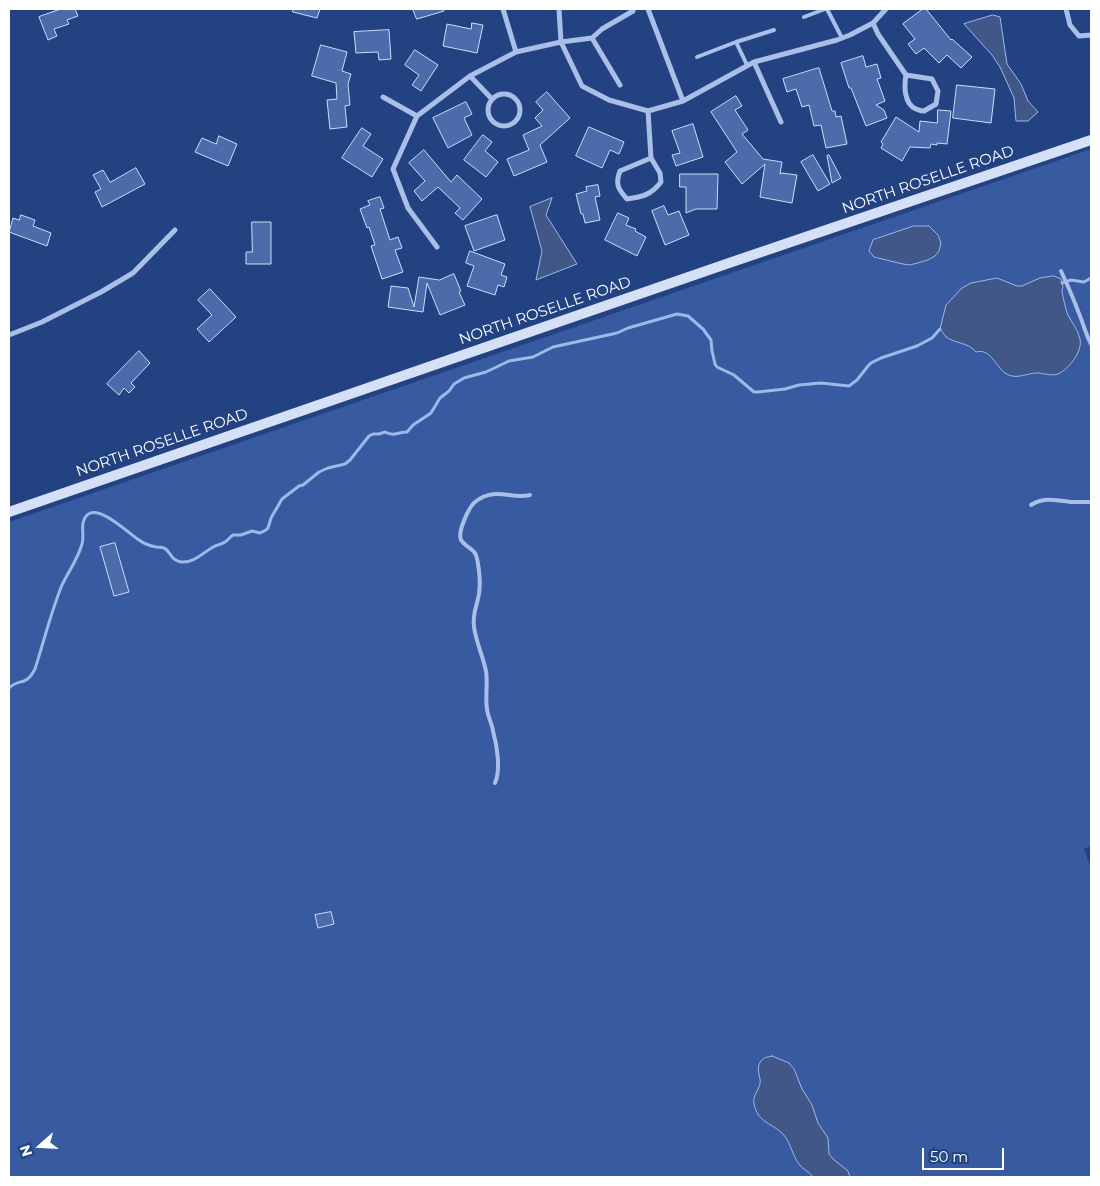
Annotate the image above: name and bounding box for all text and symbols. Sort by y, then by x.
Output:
street label: NORTH ROSELLE ROAD [840,142,1016,218]
street label: NORTH ROSELLE ROAD [457,273,633,349]
street label: NORTH ROSELLE ROAD [74,405,250,481]
north arrow [15,1121,65,1171]
scale bar [925,1138,1008,1170]
text: N [15,1143,36,1159]
text: 50 m [930,1147,968,1166]

